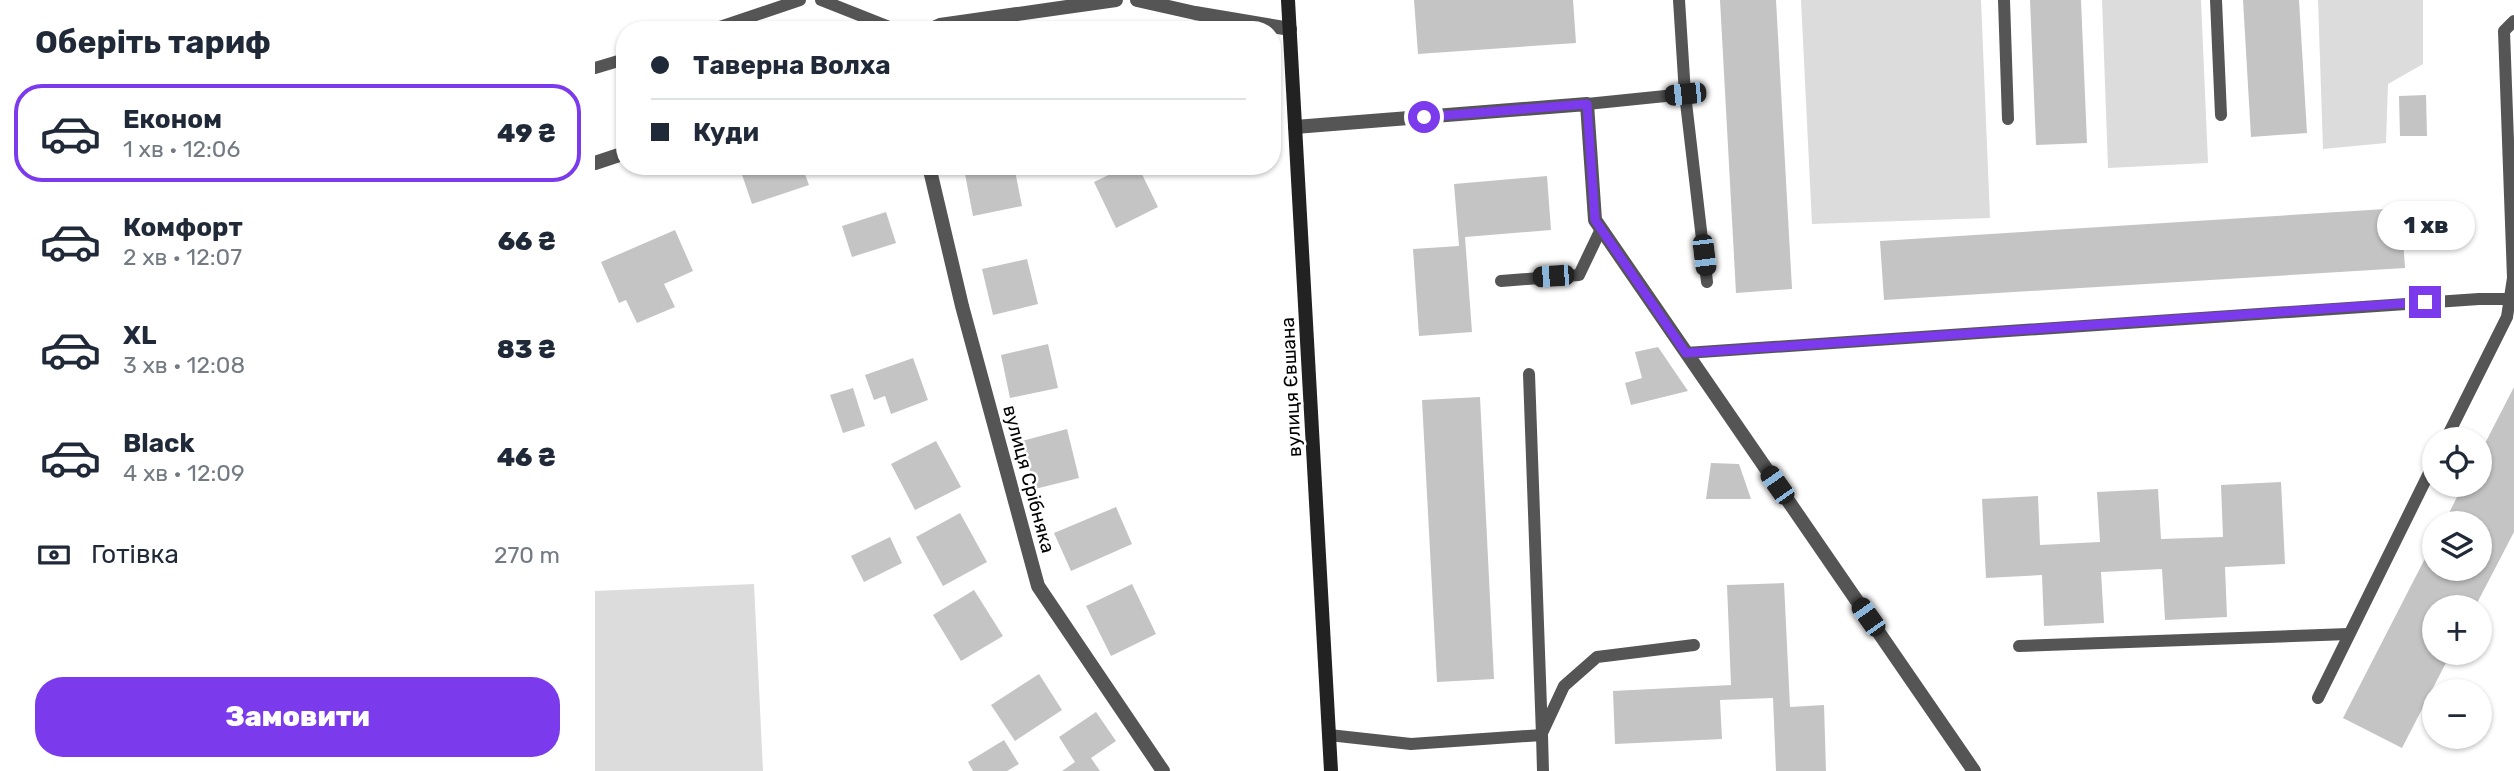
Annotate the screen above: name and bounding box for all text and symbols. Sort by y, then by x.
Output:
text: Оберіть тариф [35,23,271,61]
text: Таверна Волха [693,50,891,81]
car [1664,81,1707,107]
route start [1408,101,1440,133]
icon: car [39,102,102,165]
text: Економ [123,104,222,135]
text: Куди [693,117,759,148]
text: 49 ₴ [497,118,556,149]
text: 1 хв · 12:06 [123,135,240,163]
callout: 1 хв [2376,201,2474,250]
icon: car [39,210,102,273]
text: 1 хв [2403,211,2449,239]
text: Комфорт [123,212,243,243]
text: 66 ₴ [498,226,556,257]
car [1692,233,1717,277]
text: 2 хв · 12:07 [123,243,242,271]
car [1532,264,1575,288]
route end [2409,286,2441,318]
street label: вулиця Євшана [1276,316,1306,458]
icon: car [39,318,102,381]
text: XL [123,320,156,351]
text: 83 ₴ [497,334,556,365]
text: 3 хв · 12:08 [123,351,245,379]
street label: вулиця Срібняка [998,403,1060,555]
icon: car [39,426,102,489]
map controls [2422,427,2492,749]
button: locate [2422,427,2492,497]
text: Black [123,428,195,459]
text: 46 ₴ [497,442,556,473]
text: 4 хв · 12:09 [123,459,245,487]
car [1757,462,1798,508]
button: layers [2422,511,2492,581]
icon: cash [35,536,73,574]
text: Готівка [91,539,179,570]
text: 270 m [494,541,560,569]
car [1848,594,1889,640]
button: + [2422,595,2492,665]
button: Замовити [35,677,560,757]
button: − [2422,679,2492,749]

